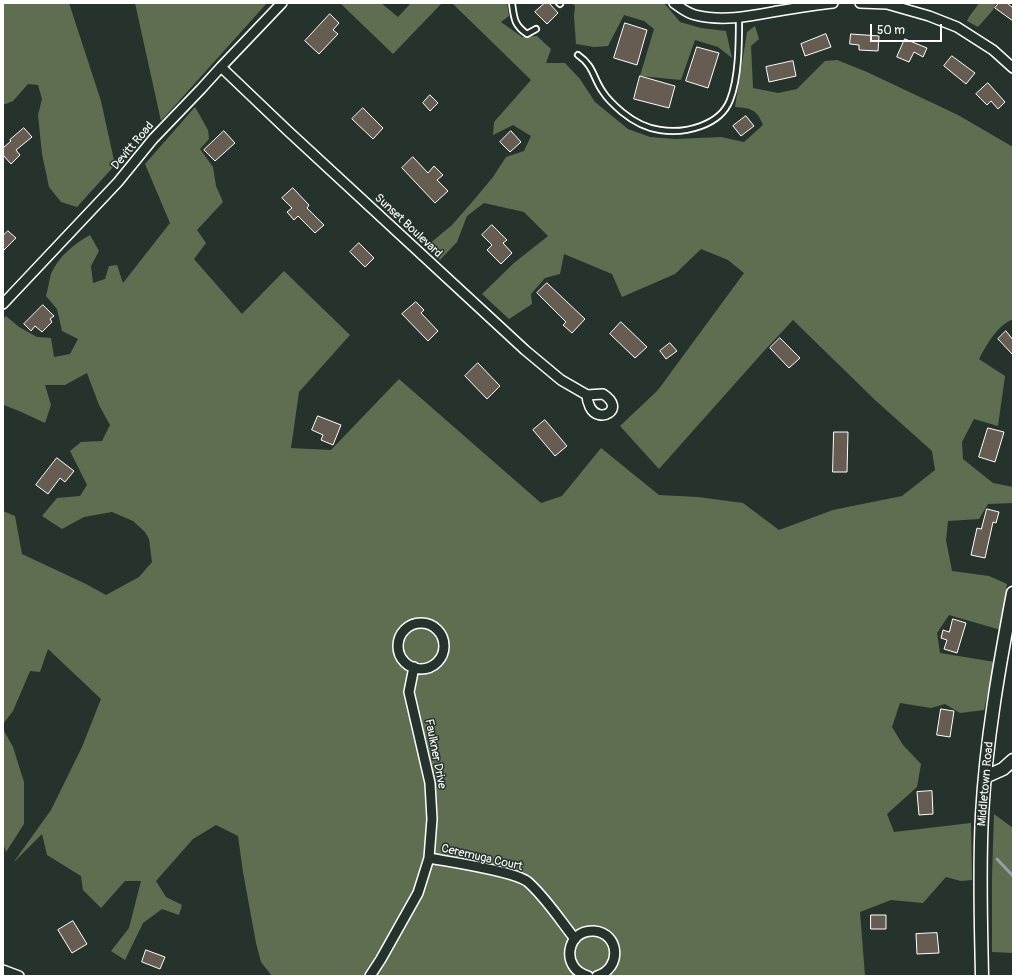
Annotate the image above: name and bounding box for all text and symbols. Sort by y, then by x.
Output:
scale bar [872,16,944,42]
text: 50 m [877,23,905,38]
street label: Devitt Road [109,119,157,173]
street label: Sunset Boulevard [371,191,445,261]
street label: Faulkner Drive [421,718,449,790]
street label: Middletown Road [975,741,997,827]
street label: Ceremuga Court [440,842,524,874]

